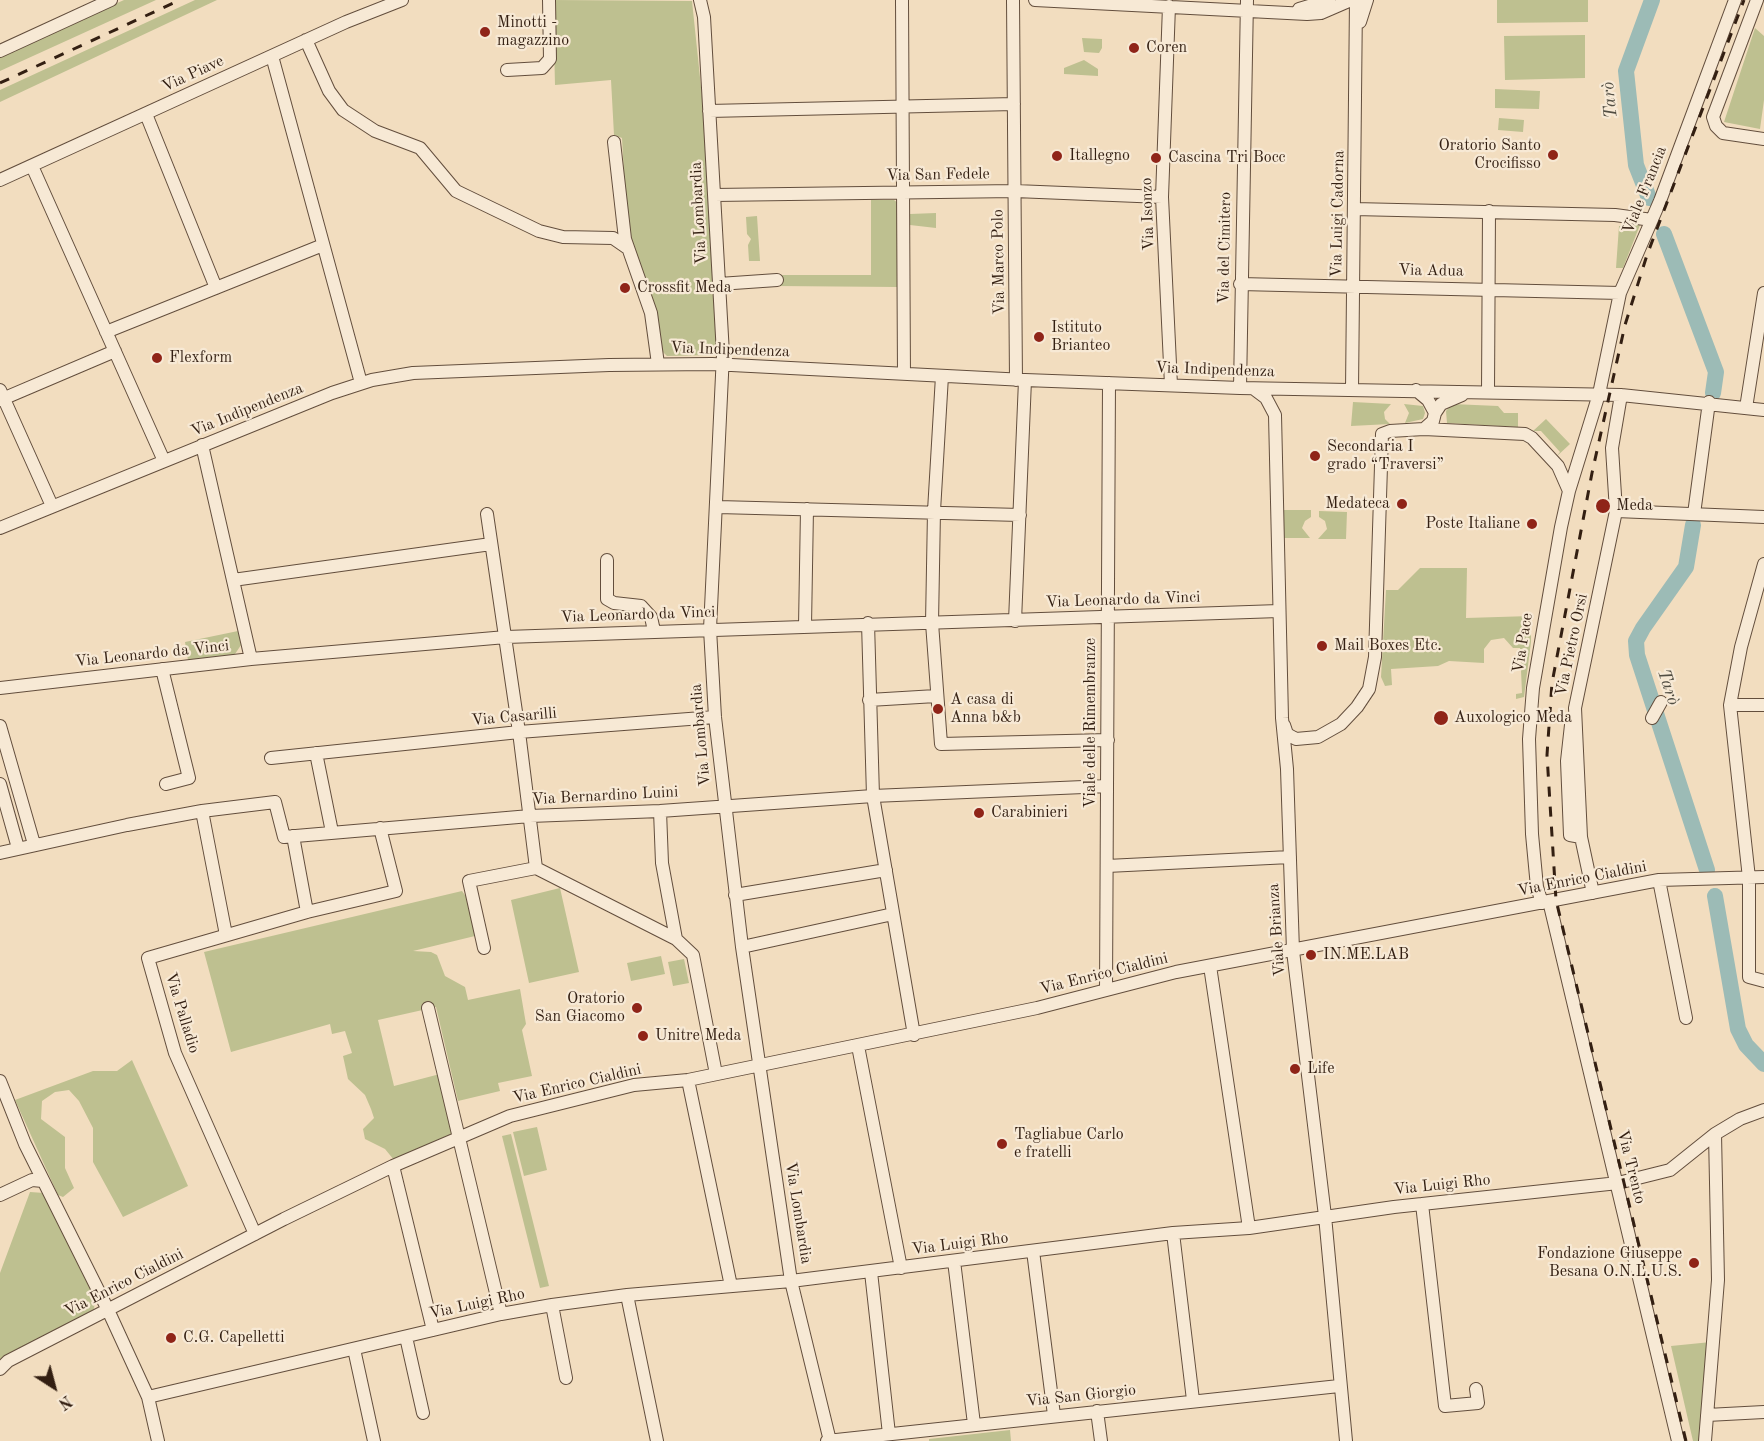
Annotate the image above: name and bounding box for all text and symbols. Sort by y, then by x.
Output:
place label: Minotti - magazzino [497,13,569,51]
marker: Minotti - magazzino [478,25,492,39]
place label: Coren [1146,38,1187,58]
marker: Coren [1127,41,1141,55]
street label: Via Piave [159,51,227,97]
water label: Tarò [1597,80,1623,120]
place label: Oratorio Santo Crocifisso [1439,136,1541,174]
street label: Viale Francia [1619,143,1671,237]
place label: Itallegno [1069,146,1130,166]
place label: Cascina Tri Bocc [1168,148,1286,168]
marker: Oratorio Santo Crocifisso [1546,148,1560,162]
marker: Itallegno [1050,149,1064,163]
street label: Via Luigi Cadorna [1327,150,1349,278]
marker: Cascina Tri Bocc [1149,151,1163,165]
street label: Via Lombardia [687,161,711,265]
street label: Via San Fedele [886,164,990,186]
street label: Via Isonzo [1137,177,1159,251]
street label: Via del Cimitero [1214,192,1236,304]
street label: Via Marco Polo [988,209,1010,315]
street label: Via Adua [1398,261,1464,281]
place label: Crossfit Meda [637,278,732,298]
marker: Crossfit Meda [618,281,632,295]
place label: Istituto Brianteo [1051,318,1110,356]
marker: Istituto Brianteo [1032,330,1046,344]
street label: Via Indipendenza [670,338,790,362]
place label: Flexform [169,348,232,368]
marker: Flexform [150,351,164,365]
street label: Via Indipendenza [1155,358,1275,382]
street label: Via Indipendenza [188,379,306,441]
place label: Secondaria I grado “Traversi” [1327,437,1444,475]
marker: Secondaria I grado “Traversi” [1308,449,1322,463]
place label: Medateca [1325,494,1390,514]
place label: Meda [1616,496,1653,516]
marker: Medateca [1395,497,1409,511]
marker: Meda [1594,497,1612,515]
place label: Poste Italiane [1425,514,1520,534]
marker: Poste Italiane [1525,517,1539,531]
street label: Via Leonardo da Vinci [1045,588,1201,612]
street label: Via Pietro Orsi [1552,592,1592,698]
street label: Via Leonardo da Vinci [560,603,716,627]
street label: Via Pace [1509,611,1537,675]
street label: Via Leonardo da Vinci [74,636,230,672]
place label: Mail Boxes Etc. [1334,636,1442,656]
street label: Viale delle Rimembranze [1081,638,1101,808]
marker: Mail Boxes Etc. [1315,639,1329,653]
water label: Tarò [1652,666,1684,708]
street label: Via Lombardia [687,683,715,787]
place label: A casa di Anna b&b [950,690,1021,728]
marker: A casa di Anna b&b [931,702,945,716]
street label: Via Casarilli [470,704,558,730]
place label: Auxologico Meda [1454,708,1572,728]
marker: Auxologico Meda [1432,709,1450,727]
street label: Via Bernardino Luini [531,783,679,809]
place label: Carabinieri [991,803,1068,823]
marker: Carabinieri [972,806,986,820]
street label: Via Enrico Cialdini [1516,857,1648,901]
street label: Viale Brianza [1264,883,1290,977]
place label: IN.ME.LAB [1323,945,1409,965]
marker: IN.ME.LAB [1304,948,1318,962]
street label: Via Enrico Cialdini [1038,949,1170,999]
street label: Via Palladio [161,970,203,1056]
place label: Oratorio San Giacomo [535,989,625,1027]
marker: Oratorio San Giacomo [630,1001,644,1015]
place label: Unitre Meda [655,1026,741,1046]
marker: Unitre Meda [636,1029,650,1043]
place label: Life [1307,1059,1335,1079]
street label: Via Enrico Cialdini [511,1060,643,1108]
marker: Life [1288,1062,1302,1076]
place label: Tagliabue Carlo e fratelli [1014,1125,1124,1163]
street label: Via Trento [1613,1128,1649,1206]
marker: Tagliabue Carlo e fratelli [995,1137,1009,1151]
street label: Via Lombardia [780,1161,816,1265]
street label: Via Luigi Rho [1393,1170,1491,1200]
street label: Via Luigi Rho [910,1229,1010,1259]
place label: Fondazione Giuseppe Besana O.N.L.U.S. [1537,1244,1682,1282]
street label: Via Enrico Cialdini [61,1245,187,1321]
marker: Fondazione Giuseppe Besana O.N.L.U.S. [1687,1256,1701,1270]
street label: Via Luigi Rho [427,1284,527,1324]
place label: C.G. Capelletti [183,1328,284,1348]
marker: C.G. Capelletti [164,1331,178,1345]
north arrow [24,1357,84,1417]
street label: Via San Giorgio [1025,1381,1137,1411]
text: N [55,1391,74,1412]

